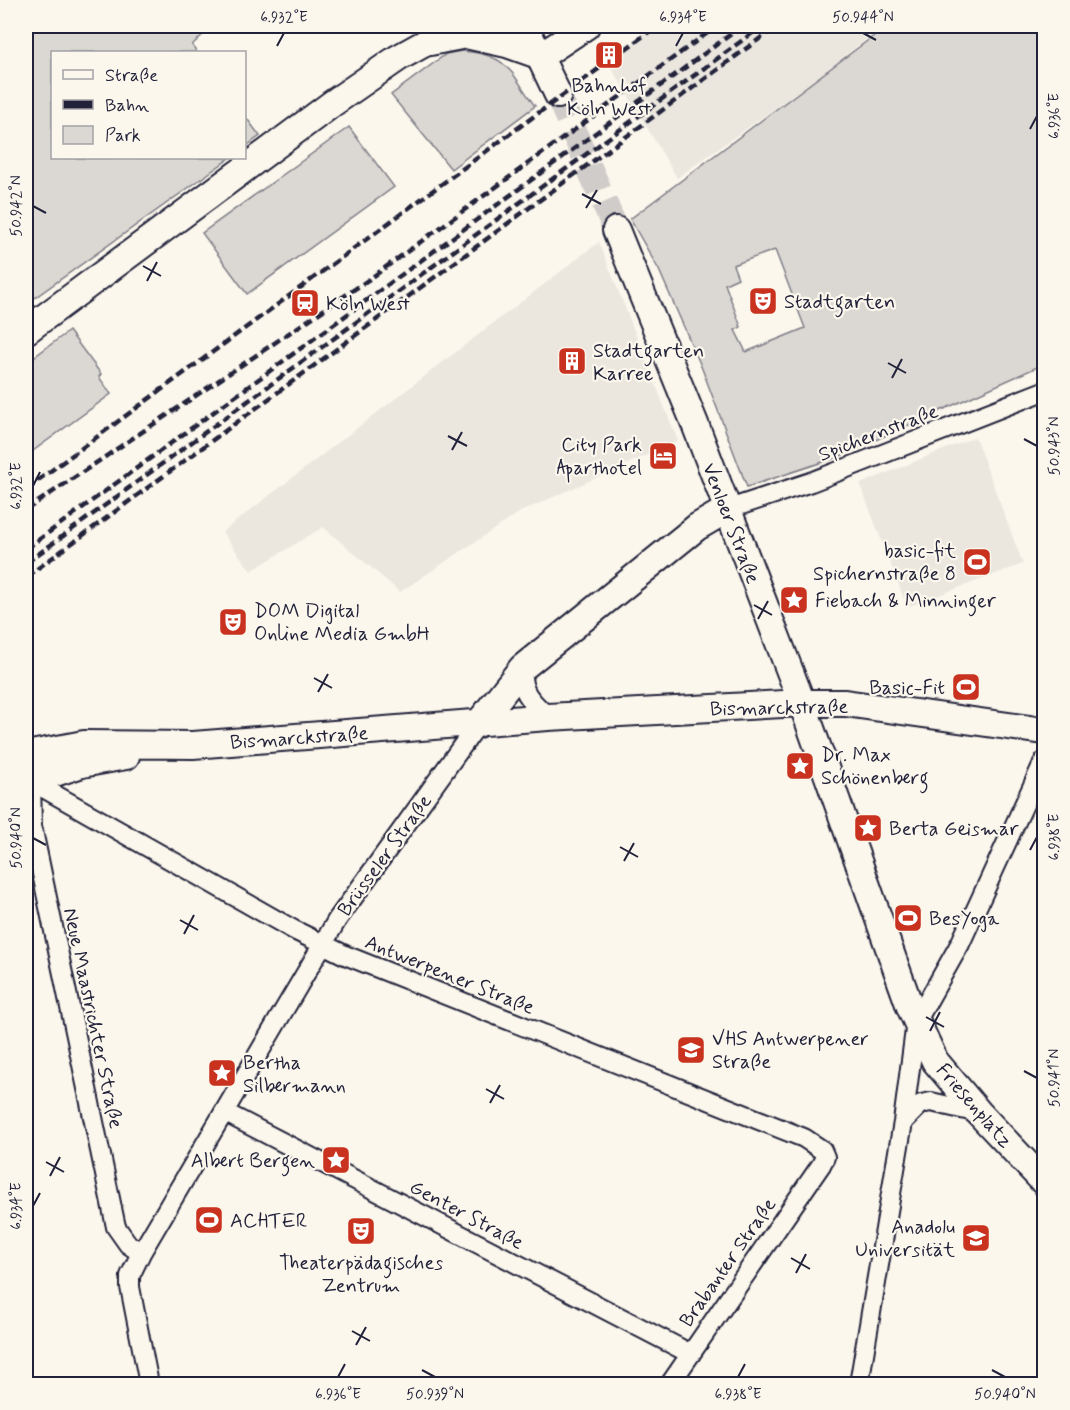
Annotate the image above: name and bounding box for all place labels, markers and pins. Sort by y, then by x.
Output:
building icon: Bahnhof Köln West [593,39,625,71]
place label: Bahnhof Köln West [567,73,651,123]
theatre icon: Stadtgarten [747,285,779,317]
station icon: Köln West [289,287,321,319]
place label: Stadtgarten [784,289,895,318]
place label: Köln West [326,291,410,318]
place label: Stadtgarten Karree [593,338,704,388]
building icon: Stadtgarten Karree [556,345,588,377]
place label: City Park Aparthotel [557,432,642,483]
hotel icon: City Park Aparthotel [647,440,679,472]
place label: basic-fit Spichernstraße 8 [813,538,956,588]
sports icon: basic-fit Spichernstraße 8 [961,546,993,578]
place icon: Fiebach & Minninger [778,584,810,616]
place label: Fiebach & Minninger [815,588,997,617]
place label: DOM Digital Online Media GmbH [254,598,430,648]
theatre icon: DOM Digital Online Media GmbH [217,606,249,638]
sports icon: Basic-Fit [950,671,982,703]
place label: Basic-Fit [869,675,945,702]
place label: Dr. Max Schönenberg [821,742,929,794]
place icon: Dr. Max Schönenberg [784,750,816,782]
place icon: Berta Geismar [852,812,884,844]
place label: Berta Geismar [889,816,1019,843]
sports icon: BesYoga [892,902,924,934]
place label: BesYoga [929,906,1000,933]
place label: VHS Antwerpener Straße [712,1026,869,1076]
school or university icon: VHS Antwerpener Straße [675,1034,707,1066]
place label: Bertha Silbermann [243,1050,346,1100]
place icon: Bertha Silbermann [206,1057,238,1089]
place icon: Albert Bergen [320,1144,352,1176]
place label: Albert Bergen [191,1148,315,1177]
sports icon: ACHTER [193,1204,225,1236]
place label: ACHTER [230,1208,307,1235]
place label: Anadolu Universität [855,1214,955,1264]
theatre icon: Theaterpädagisches Zentrum [345,1215,377,1247]
school or university icon: Anadolu Universität [960,1222,992,1254]
place label: Theaterpädagisches Zentrum [279,1250,443,1300]

